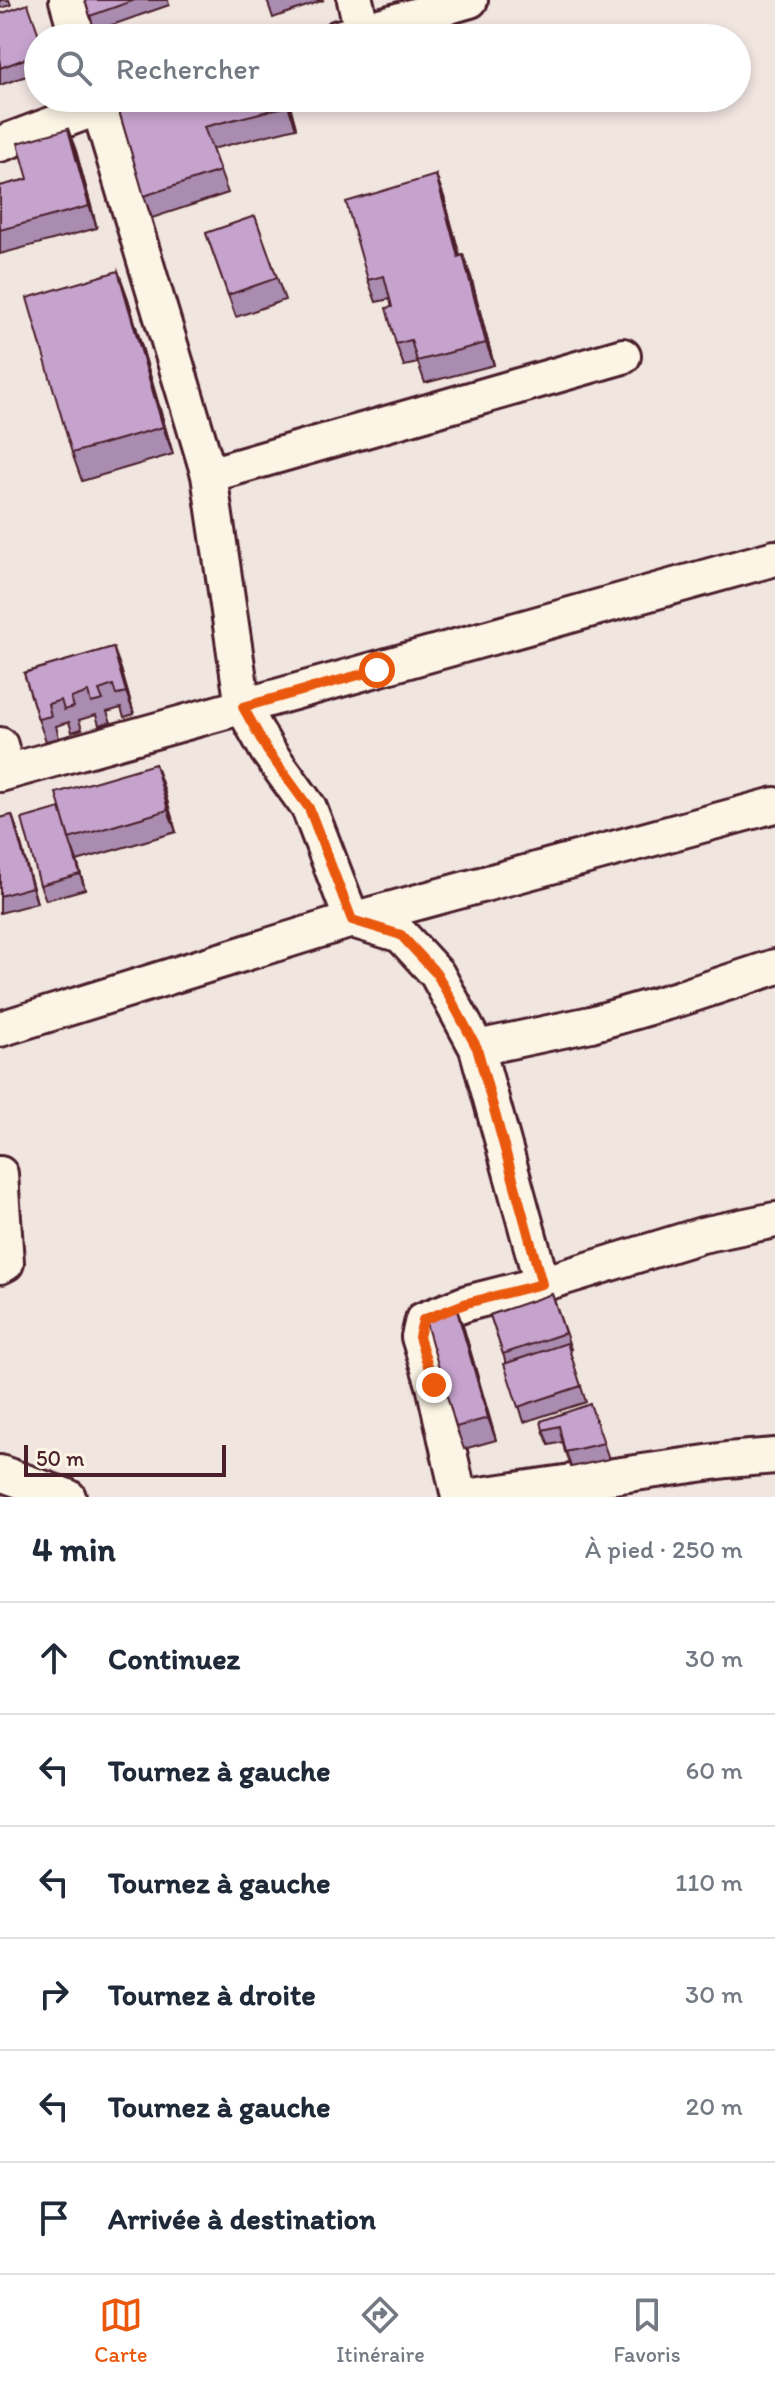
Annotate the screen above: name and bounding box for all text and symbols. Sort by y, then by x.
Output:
search box [24,24,751,112]
icon: search [52,46,96,90]
text: Rechercher [116,50,260,87]
route start [359,652,395,688]
route end [416,1367,452,1403]
scale bar [24,1441,226,1477]
text: 50 m [36,1445,85,1472]
text: 4 min [32,1529,116,1570]
text: À pied · 250 m [585,1533,743,1565]
icon: ahead [32,1636,76,1680]
text: Continuez [108,1640,240,1677]
text: 30 m [685,1642,743,1674]
icon: left [32,1748,76,1792]
text: Tournez à gauche [108,1752,330,1789]
text: 60 m [686,1754,743,1786]
icon: left [32,1860,76,1904]
text: Tournez à gauche [108,1864,330,1901]
text: 110 m [675,1866,743,1898]
icon: right [32,1972,76,2016]
text: Tournez à droite [108,1976,316,2013]
text: 30 m [685,1978,743,2010]
icon: left [32,2084,76,2128]
text: Tournez à gauche [108,2088,330,2125]
text: 20 m [686,2090,743,2122]
icon: arrive [32,2196,76,2240]
text: Arrivée à destination [108,2200,376,2237]
tab: Carte [94,2293,147,2368]
tab: Itinéraire [336,2293,425,2368]
tab: Favoris [614,2293,681,2368]

